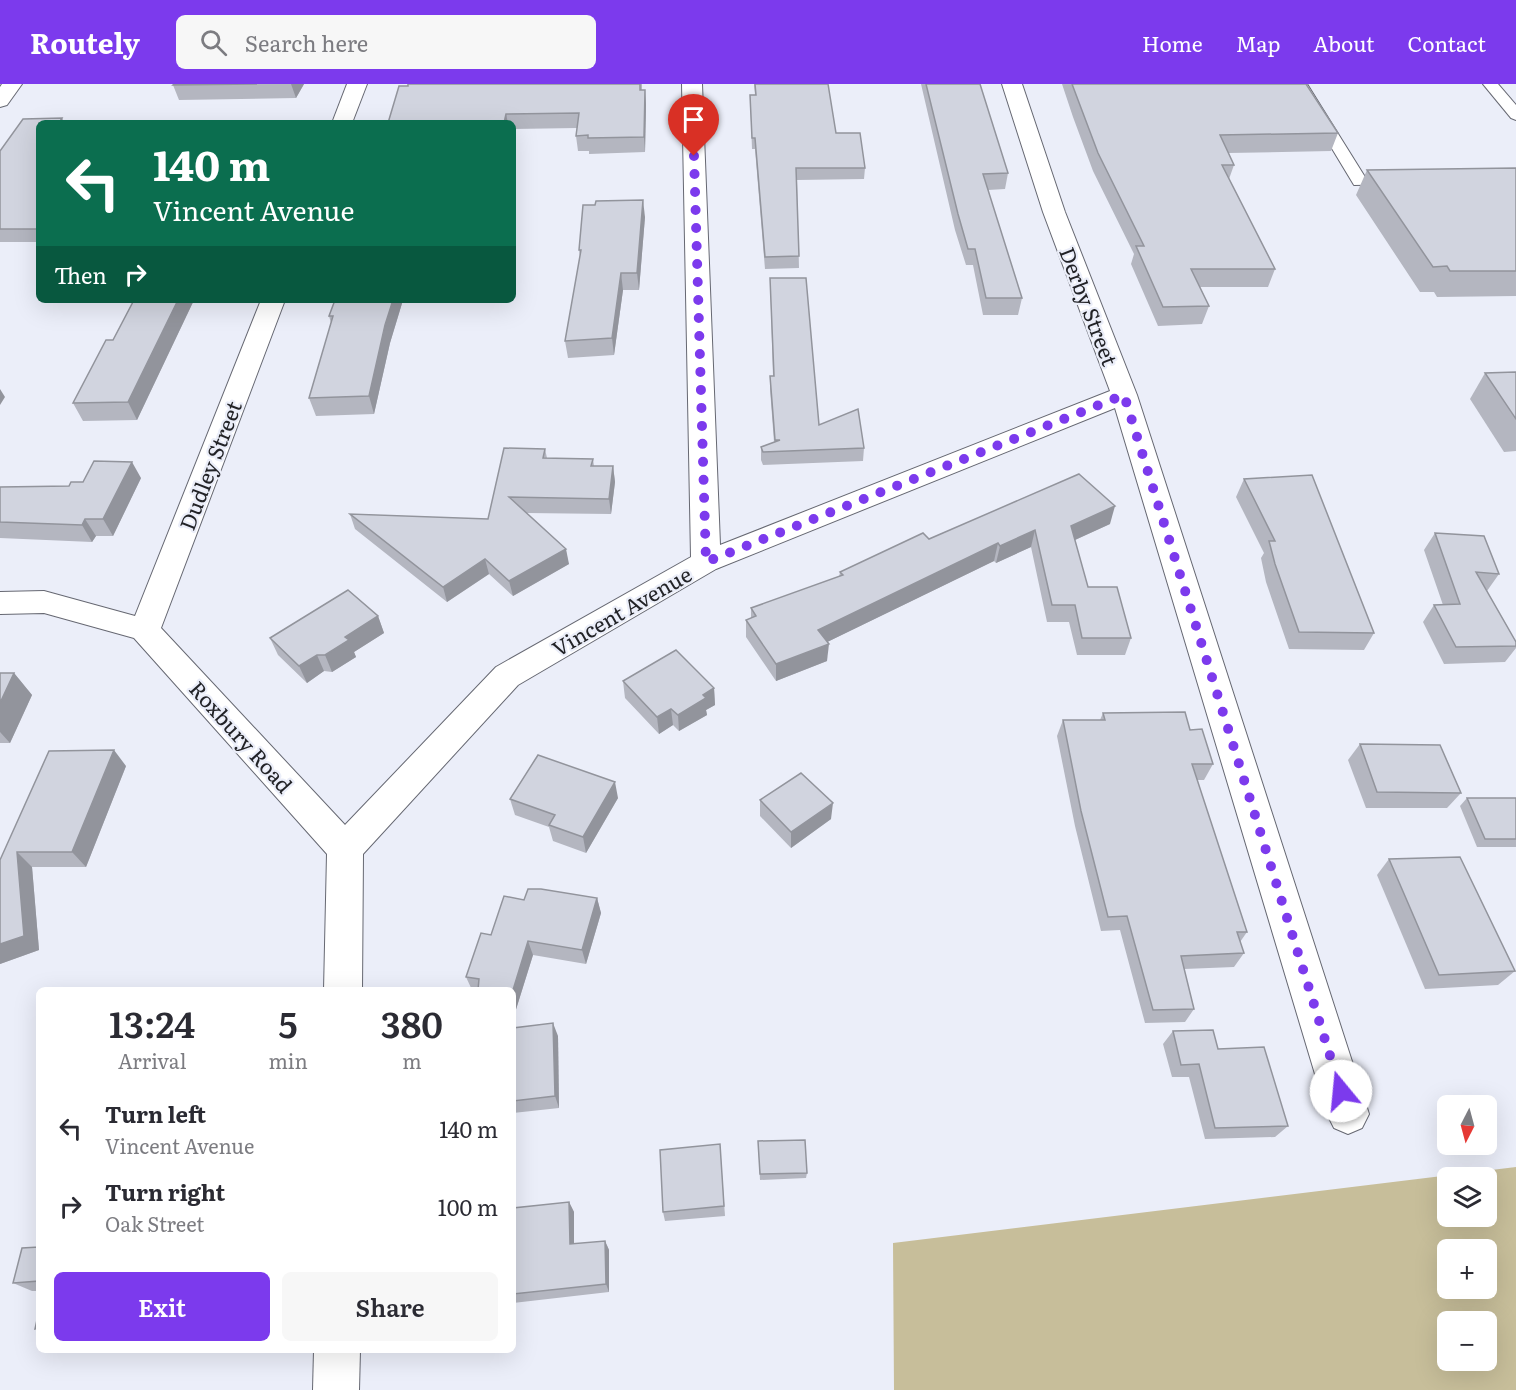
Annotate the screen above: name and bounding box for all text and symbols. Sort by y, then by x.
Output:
search box [176,15,596,69]
text: Routely [30,21,140,63]
icon: search [197,26,230,59]
text: Search here [245,26,368,59]
text: Home [1142,27,1203,58]
text: Map [1236,27,1280,58]
text: About [1313,27,1375,58]
text: Contact [1408,27,1486,58]
pin [668,94,719,156]
icon: arrive [677,103,710,136]
text: 140 m [153,132,270,194]
icon: left [54,144,132,222]
text: Vincent Avenue [153,189,355,229]
street label: Derby Street [1053,242,1127,370]
text: Then [54,258,107,291]
icon: right [119,258,152,291]
street label: Dudley Street [170,395,248,534]
street label: Vincent Avenue [545,557,697,663]
street label: Roxbury Road [183,673,301,799]
text: 13:24 [109,996,195,1049]
text: 5 [279,996,298,1049]
text: 380 [381,996,443,1049]
text: Arrival [118,1045,186,1075]
text: min [268,1045,308,1075]
text: m [402,1045,422,1075]
position arrow [1309,1059,1373,1123]
north arrow [1437,1095,1497,1155]
map controls [1437,1095,1497,1371]
text: Turn left [105,1097,206,1130]
icon: left [54,1112,87,1145]
text: 140 m [439,1112,498,1145]
text: Vincent Avenue [105,1130,254,1160]
button: layers [1437,1167,1497,1227]
text: Turn right [105,1175,225,1208]
icon: right [54,1190,87,1223]
text: 100 m [438,1190,498,1223]
text: Oak Street [105,1208,204,1238]
button: + [1437,1239,1497,1299]
button: Exit [54,1272,270,1341]
button: Share [282,1272,498,1341]
button: − [1437,1311,1497,1371]

